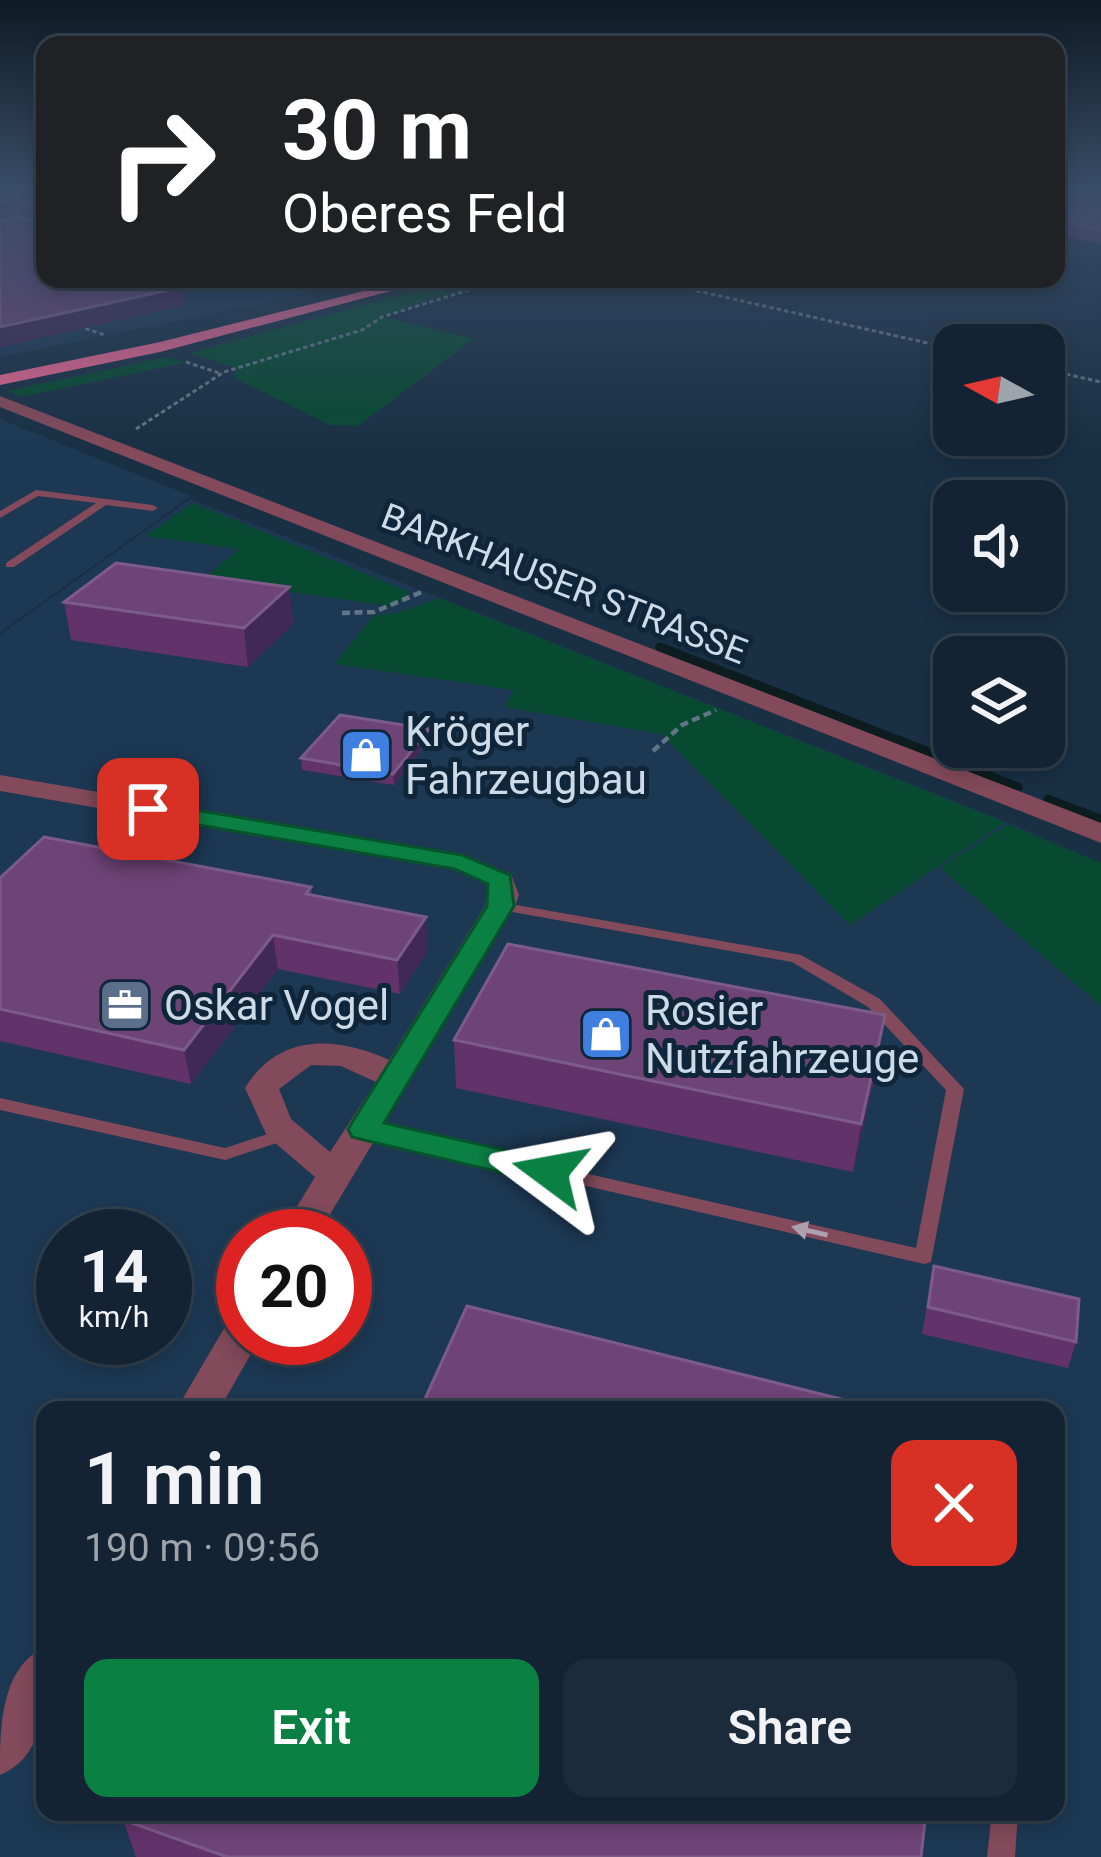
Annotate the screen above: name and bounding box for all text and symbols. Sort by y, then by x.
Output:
text: 30 m [282,81,472,180]
icon: right [84,84,240,240]
text: Oberes Feld [282,182,567,245]
north arrow [933,324,1065,456]
map controls [933,324,1065,768]
button: sound [933,480,1065,612]
street label: BARKHAUSER STRASSE [375,495,753,673]
button: layers [933,636,1065,768]
place label: Kröger Fahrzeugbau [405,707,647,804]
shop icon: Kröger Fahrzeugbau [338,727,394,783]
pin [97,758,199,860]
icon: arrive [115,776,181,842]
office icon: Oskar Vogel [97,977,153,1033]
place label: Oskar Vogel [164,981,389,1030]
place label: Rosier Nutzfahrzeuge [645,986,919,1083]
shop icon: Rosier Nutzfahrzeuge [578,1006,634,1062]
position arrow [487,1109,613,1235]
speed limit sign: 20 [216,1209,372,1365]
one-way arrow [791,1221,828,1240]
text: 14 [80,1236,148,1307]
text: km/h [79,1299,149,1334]
text: 1 min [84,1437,265,1522]
button: close [891,1440,1017,1566]
text: 190 m · 09:56 [84,1525,320,1571]
button: Exit [84,1659,539,1797]
button: Share [563,1659,1017,1797]

